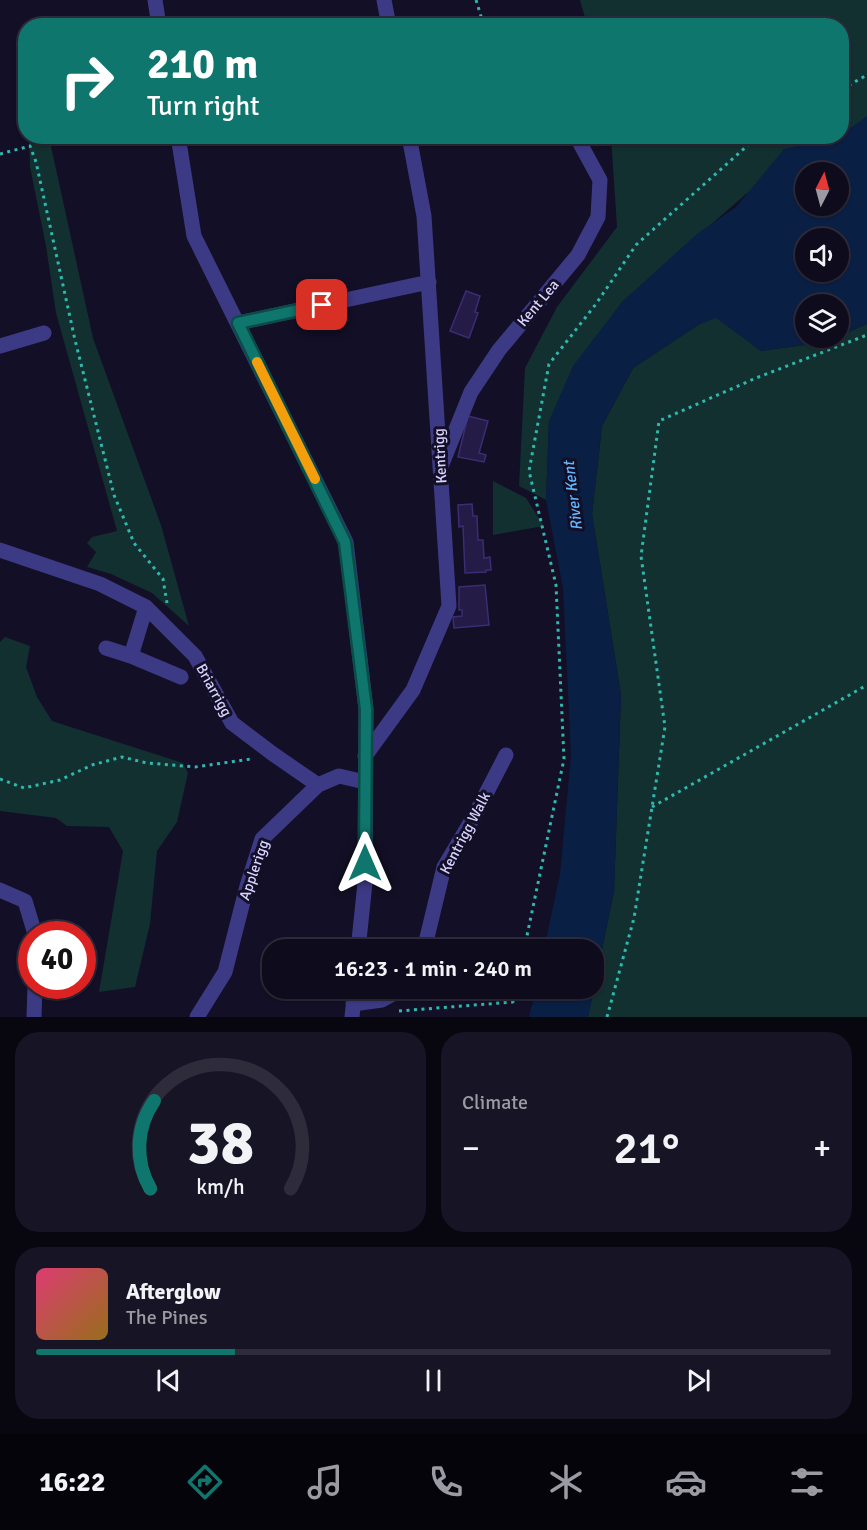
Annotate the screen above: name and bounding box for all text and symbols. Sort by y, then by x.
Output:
text: 210 m [147,39,258,90]
icon: right [48,42,126,120]
text: Turn right [147,90,260,123]
north arrow [795,162,849,216]
map controls [795,162,849,348]
button: sound [795,228,849,282]
street label: Kent Lea [513,276,563,330]
pin [296,279,347,330]
icon: arrive [305,288,338,321]
button: layers [795,294,849,348]
street label: Kentrigg [430,428,450,484]
water label: River Kent [559,458,587,532]
street label: Briarrigg [192,660,236,720]
street label: Kentrigg Walk [436,788,494,877]
position arrow [333,831,397,895]
street label: Applerigg [235,837,273,902]
speed limit sign: 40 [18,921,96,999]
text: 16:23 · 1 min · 240 m [334,955,532,982]
text: Climate [462,1090,528,1115]
text: 38 [187,1104,254,1181]
text: 21° [614,1121,679,1176]
text: − [462,1128,480,1169]
text: + [813,1128,831,1169]
text: km/h [196,1174,245,1200]
text: Afterglow [126,1278,221,1305]
text: The Pines [126,1305,208,1330]
icon: previous [152,1364,185,1397]
icon: pause [417,1364,450,1397]
icon: next [682,1364,715,1397]
icon: directions [184,1461,226,1503]
icon: music [304,1461,346,1503]
icon: phone [425,1461,467,1503]
icon: climate [545,1461,587,1503]
icon: car [665,1461,707,1503]
icon: filters [786,1461,828,1503]
text: 16:22 [39,1466,105,1499]

